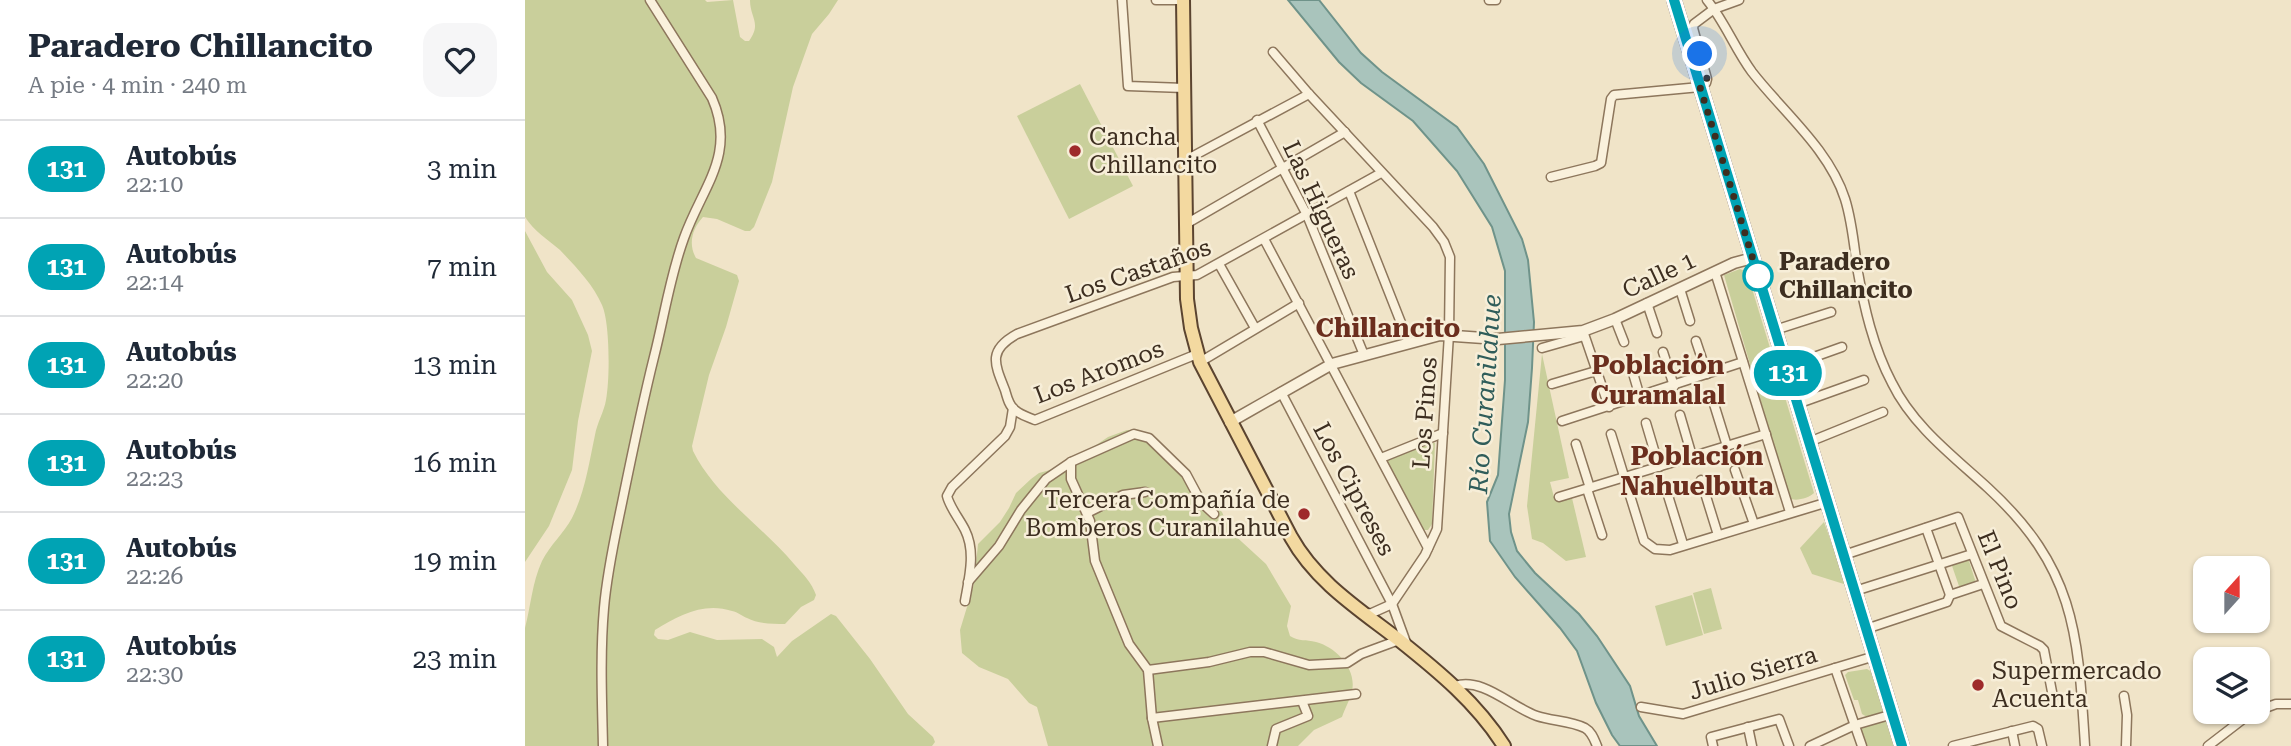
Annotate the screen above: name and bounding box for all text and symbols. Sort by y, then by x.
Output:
button: heart [423,23,497,97]
text: Paradero Chillancito [28,26,373,65]
your location [1682,36,1717,71]
text: A pie · 4 min · 240 m [28,72,247,99]
place label: Cancha Chillancito [1089,123,1217,179]
street label: Las Higueras [1277,137,1365,283]
text: Autobús [126,141,237,171]
marker: Cancha Chillancito [1067,143,1083,159]
text: 3 min [427,154,497,184]
text: 131 [46,155,87,183]
text: 22:10 [126,171,183,198]
street label: Los Castaños [1061,233,1215,309]
text: Autobús [126,239,237,269]
street label: Calle 1 [1618,246,1700,304]
place label: Paradero Chillancito [1779,248,1913,304]
text: 7 min [427,252,497,282]
text: 131 [46,253,87,281]
marker: Paradero Chillancito [1743,261,1773,291]
text: 22:14 [126,269,183,296]
water label: Río Curanilahue [1463,293,1507,496]
district label: Chillancito [1316,313,1460,343]
street label: Los Aromos [1030,334,1168,410]
text: Autobús [126,337,237,367]
text: 13 min [413,350,497,380]
district label: Población Curamalal [1591,350,1726,410]
line badge: 131 [1748,350,1828,396]
text: 131 [46,351,87,379]
street label: Los Pinos [1407,356,1443,470]
text: 131 [1768,359,1808,387]
text: 22:20 [126,367,183,394]
street label: Los Cipreses [1307,418,1401,560]
text: Autobús [126,435,237,465]
district label: Población Nahuelbuta [1620,441,1774,501]
text: 16 min [413,448,497,478]
text: 131 [46,449,87,477]
text: 22:23 [126,465,183,492]
place label: Tercera Compañía de Bomberos Curanilahue [1025,486,1290,542]
marker: Tercera Compañía de Bomberos Curanilahue [1296,506,1312,522]
street label: El Pino [1972,527,2028,613]
text: Autobús [126,533,237,563]
text: 19 min [413,546,497,576]
text: 131 [46,547,87,575]
north arrow [2193,556,2270,634]
map controls [2193,556,2270,724]
text: 22:26 [126,563,183,590]
text: Autobús [126,631,237,661]
street label: Julio Sierra [1686,640,1820,706]
text: 23 min [413,644,497,674]
text: 131 [46,645,87,673]
button: layers [2193,647,2270,724]
place label: Supermercado Acuenta [1992,657,2162,713]
text: 22:30 [126,661,183,688]
marker: Supermercado Acuenta [1970,677,1986,693]

